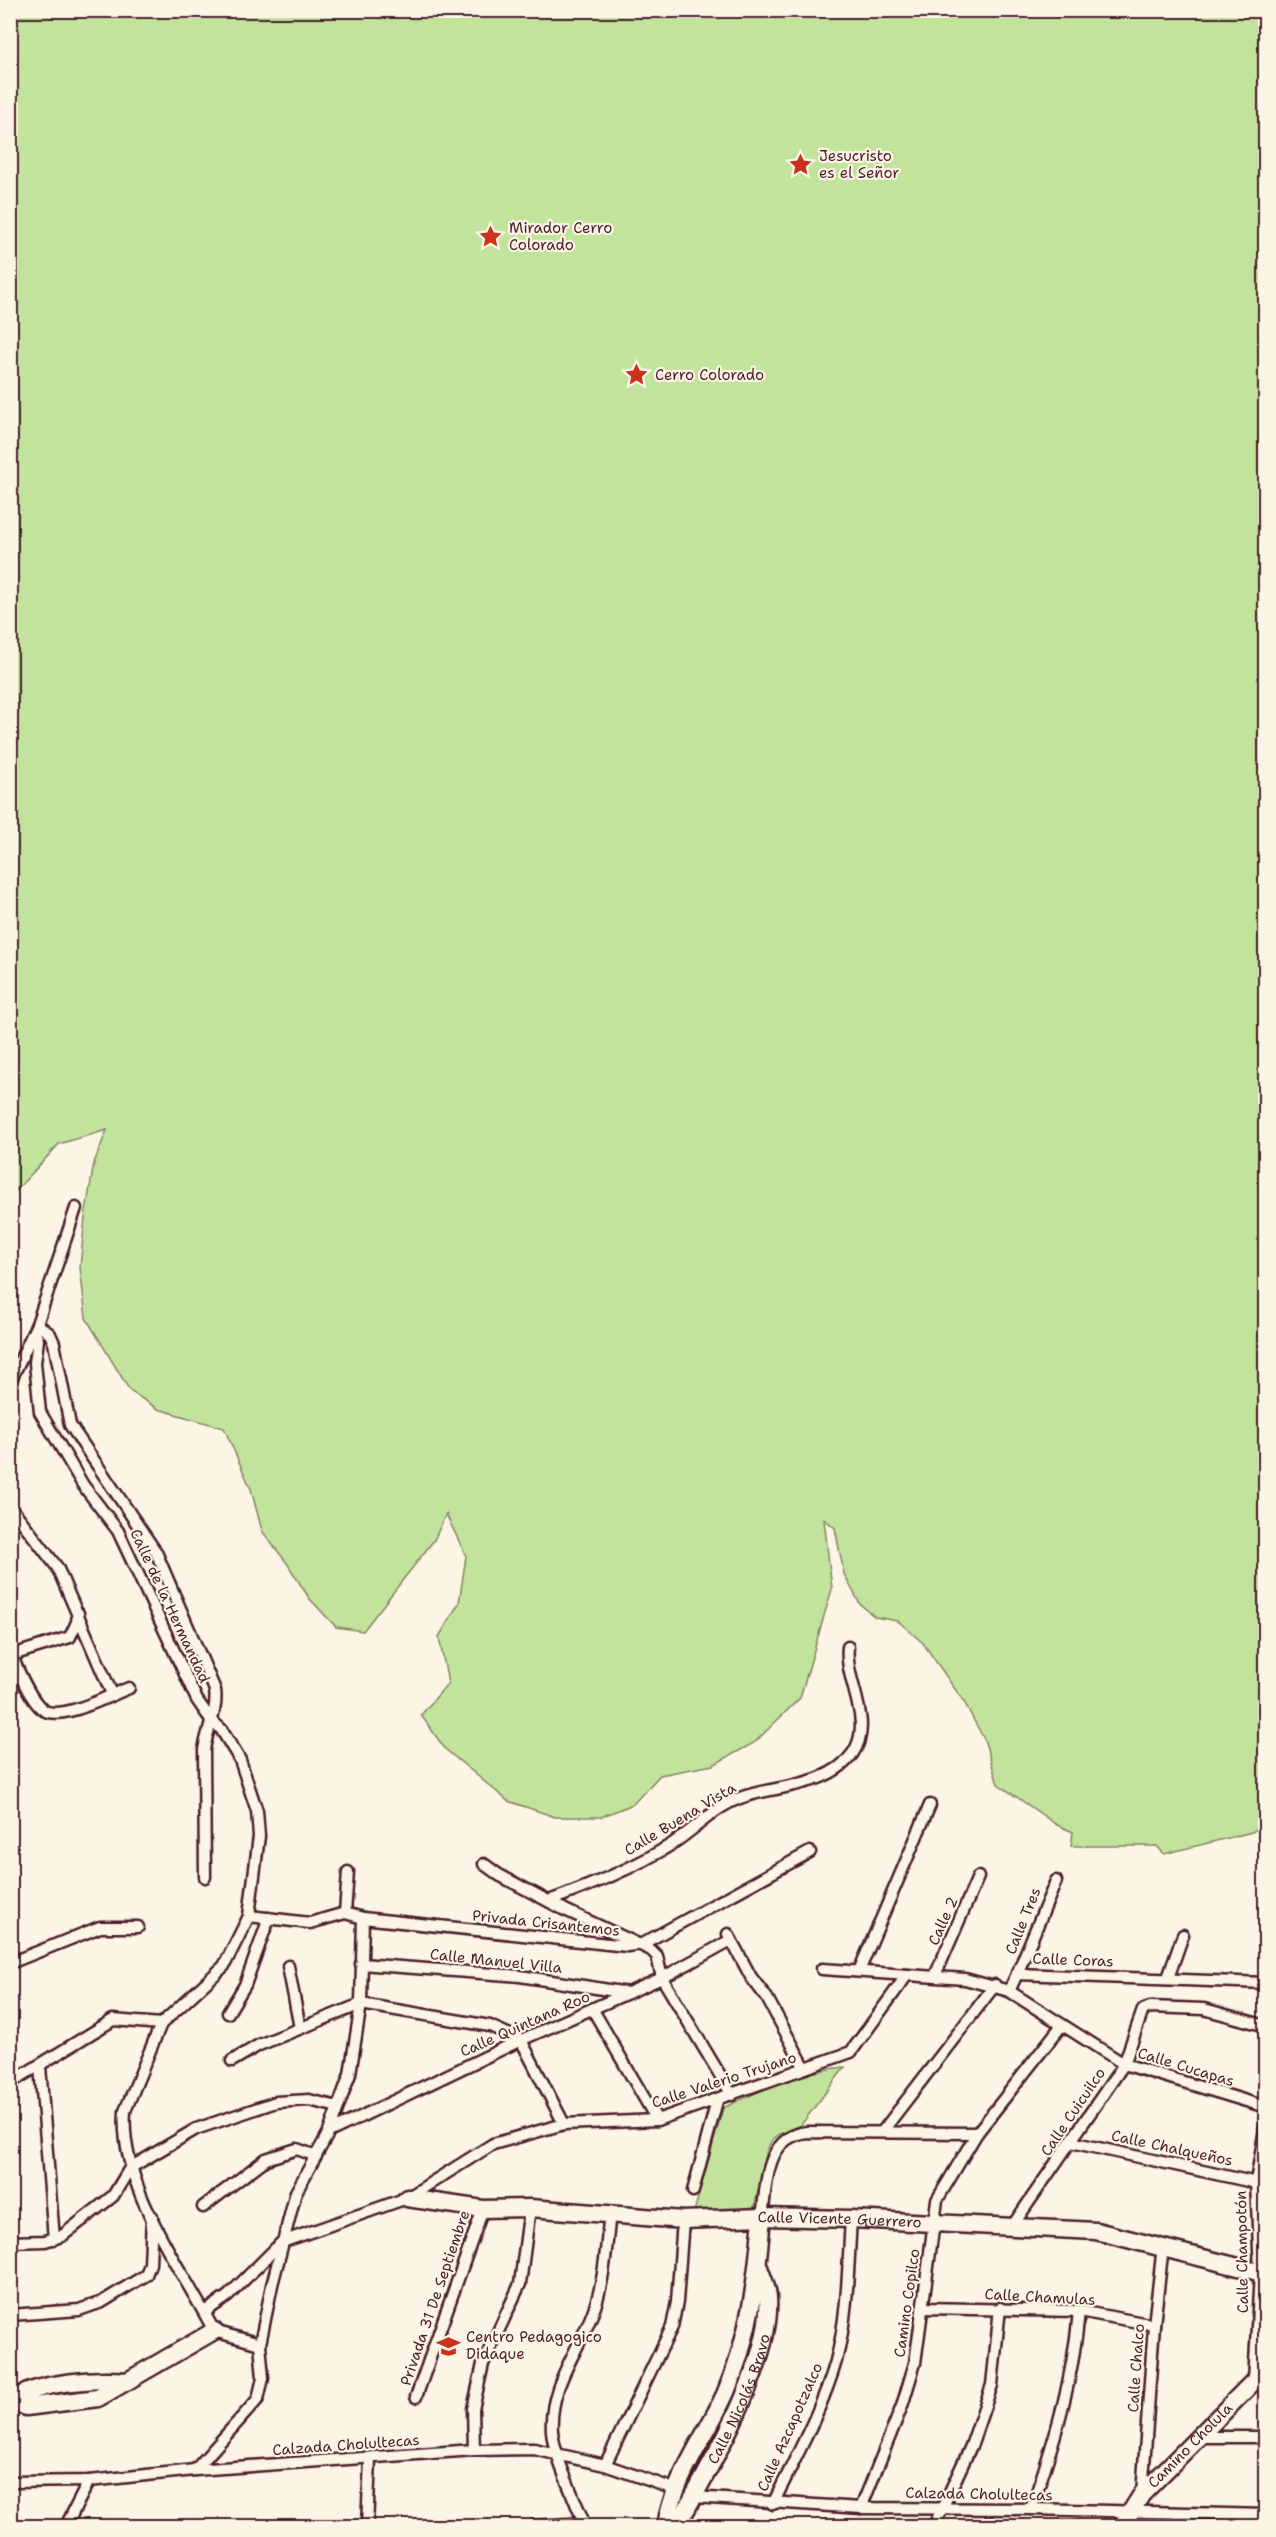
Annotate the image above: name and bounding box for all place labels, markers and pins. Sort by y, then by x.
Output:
place label: Jesucristo es el Señor [819,146,899,183]
place icon: Jesucristo es el Señor [788,152,814,178]
place label: Mirador Cerro Colorado [509,218,612,255]
place icon: Mirador Cerro Colorado [478,224,504,250]
place icon: Cerro Colorado [624,362,650,388]
place label: Cerro Colorado [655,365,764,385]
place label: Centro Pedagogico Didaque [466,2327,602,2364]
school or university icon: Centro Pedagogico Didaque [435,2333,461,2359]

